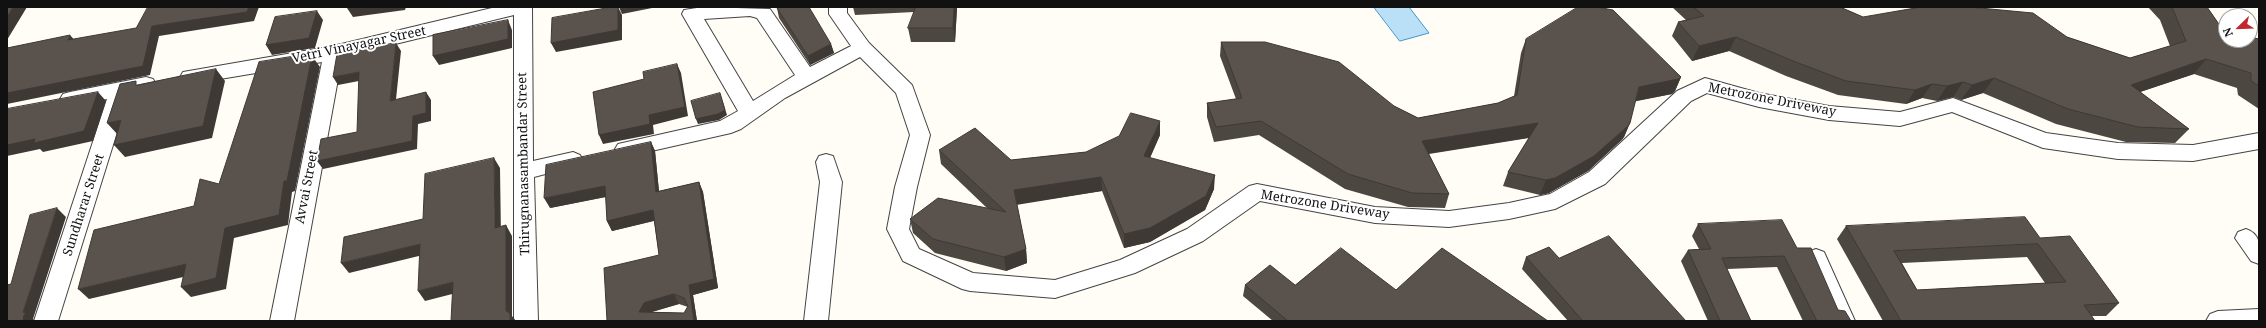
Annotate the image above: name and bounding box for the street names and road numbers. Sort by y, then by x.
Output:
street label: Vetri Vinayagar Street [291,23,427,67]
street label: Thirugnanasambandar Street [515,72,533,256]
street label: Metrozone Driveway [1707,80,1837,120]
street label: Avvai Street [292,149,322,225]
street label: Sundharar Street [60,152,108,258]
street label: Metrozone Driveway [1260,187,1390,223]

